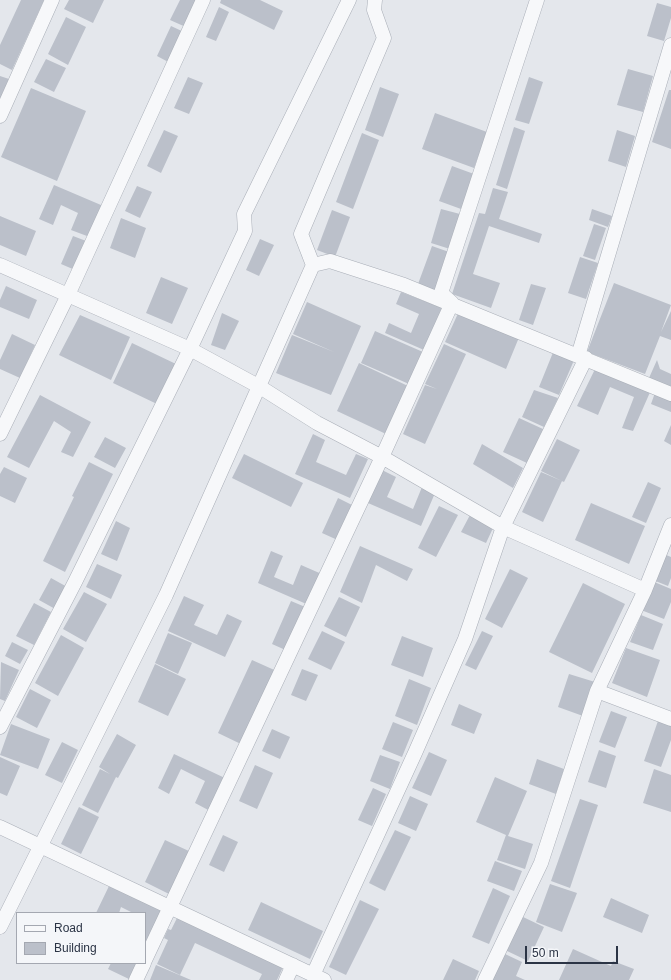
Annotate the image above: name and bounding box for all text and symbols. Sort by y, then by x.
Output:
legend [16,912,146,964]
text: Road [54,921,83,935]
scale bar [527,938,620,964]
text: Building [54,941,97,955]
text: 50 m [532,946,559,960]

